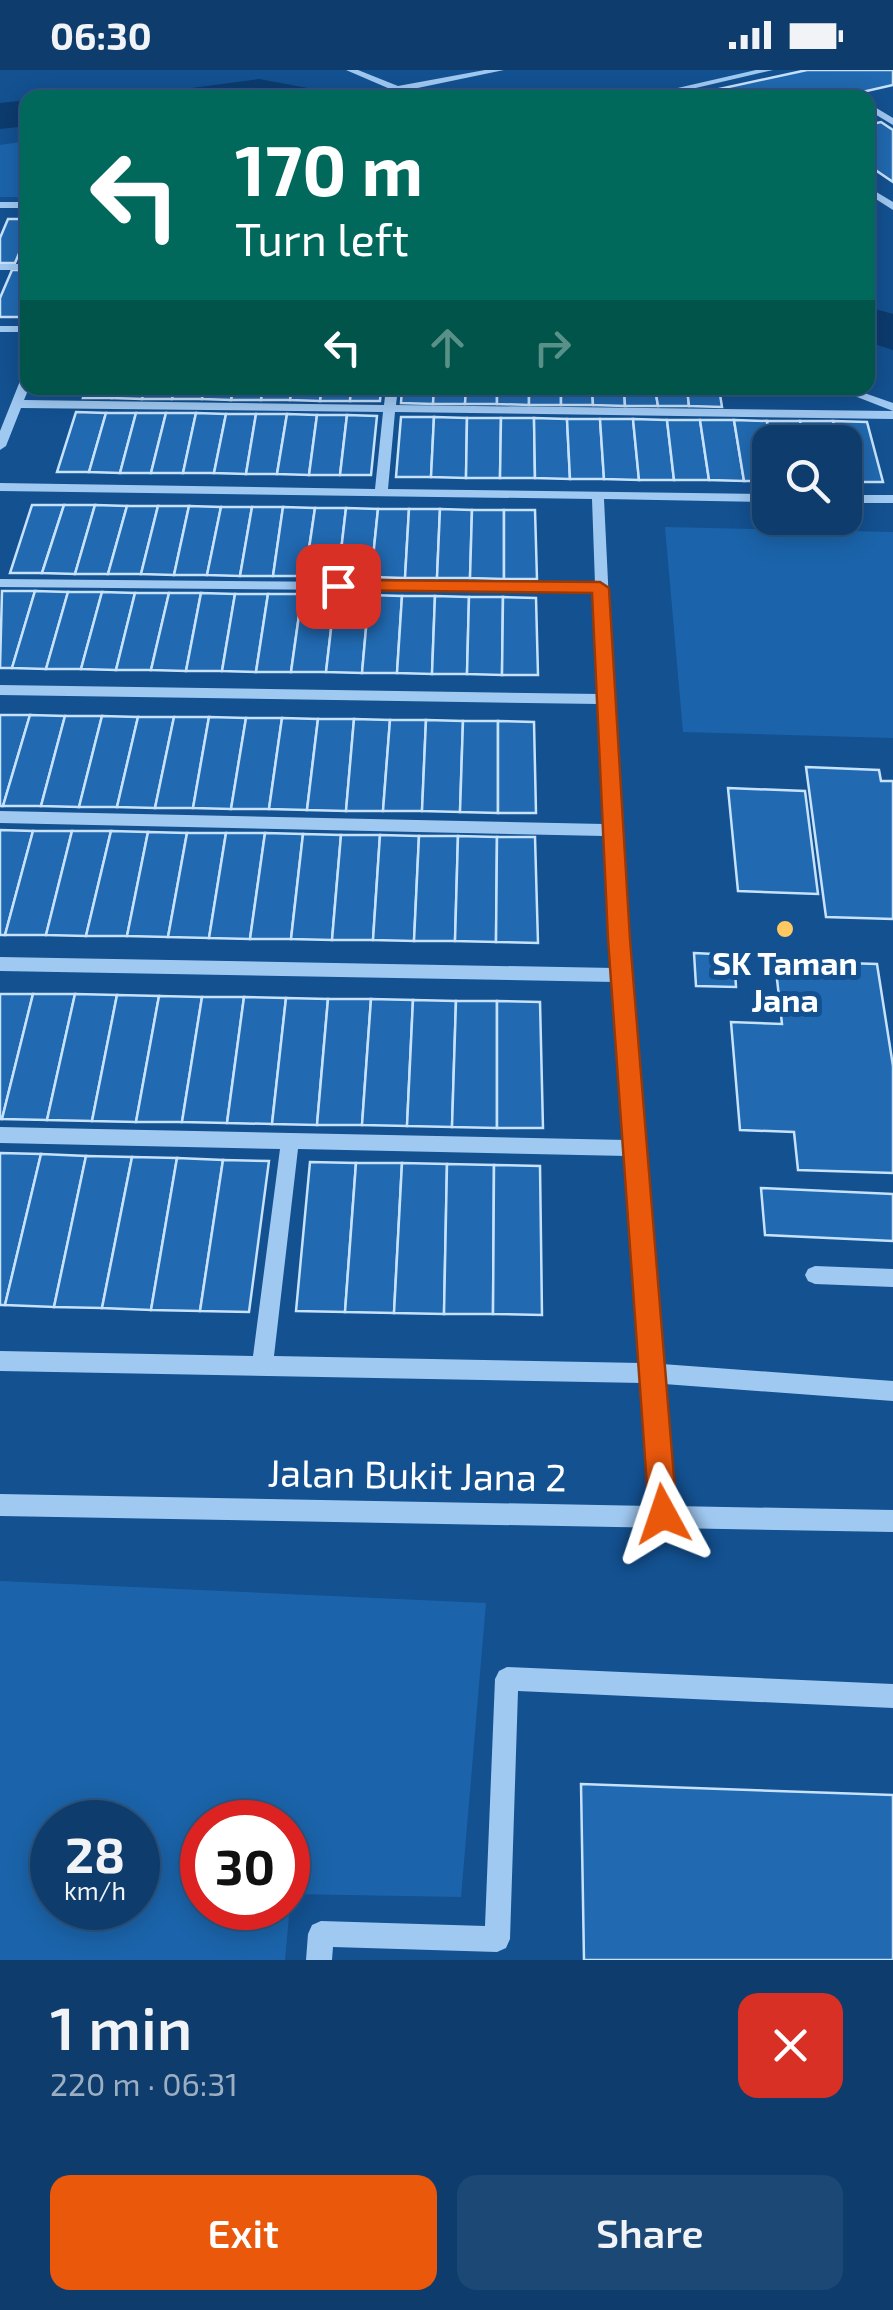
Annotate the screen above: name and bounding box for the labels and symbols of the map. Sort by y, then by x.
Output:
pin [296,544,381,629]
marker: SK Taman Jana [774,918,796,940]
place label: SK Taman Jana [712,943,858,1018]
street label: Jalan Bukit Jana 2 [267,1448,567,1500]
position arrow [611,1462,715,1566]
speed limit sign: 30 [180,1800,310,1930]

